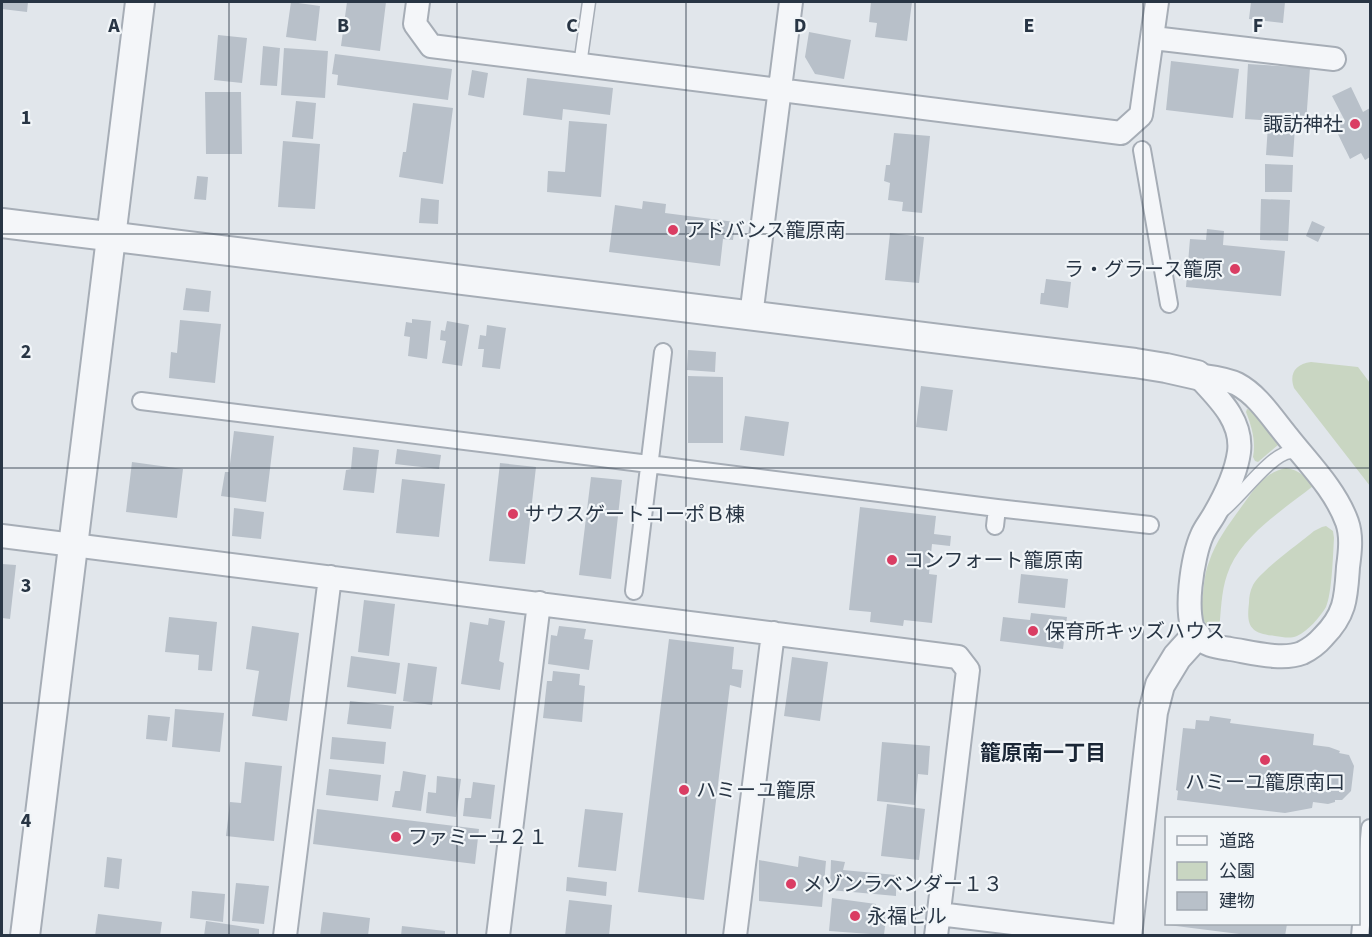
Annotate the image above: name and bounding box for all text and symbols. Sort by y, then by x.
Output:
text: A [107,12,120,40]
text: B [337,12,349,40]
text: C [566,12,578,40]
text: D [794,12,806,40]
text: E [1024,12,1034,40]
text: F [1253,12,1263,40]
text: 1 [21,104,31,132]
place label: 諏訪神社 [1263,111,1343,139]
marker: 諏訪神社 [1348,117,1362,131]
place label: アドバンス籠原南 [685,217,846,245]
marker: アドバンス籠原南 [666,223,680,237]
place label: ラ・グラース籠原 [1064,256,1223,284]
marker: ラ・グラース籠原 [1228,262,1242,276]
text: 2 [21,338,31,366]
place label: サウスゲートコーポＢ棟 [525,501,745,529]
marker: サウスゲートコーポＢ棟 [506,507,520,521]
place label: コンフォート籠原南 [904,547,1083,575]
marker: コンフォート籠原南 [885,553,899,567]
text: 3 [21,572,31,600]
place label: 保育所キッズハウス [1045,618,1225,646]
marker: 保育所キッズハウス [1026,624,1040,638]
district label: 籠原南一丁目 [980,738,1106,768]
marker: ハミーユ籠原南口 [1258,753,1272,767]
place label: ハミーユ籠原南口 [1185,769,1345,797]
place label: ハミーユ籠原 [696,777,816,805]
marker: ハミーユ籠原 [677,783,691,797]
text: 4 [21,807,32,835]
legend [1165,817,1360,925]
place label: ファミーユ２１ [408,824,548,852]
text: 道路 [1219,829,1255,854]
marker: ファミーユ２１ [389,830,403,844]
text: 公園 [1219,859,1255,884]
place label: メゾンラベンダー１３ [803,871,1003,899]
marker: メゾンラベンダー１３ [784,877,798,891]
text: 建物 [1219,889,1255,914]
place label: 永福ビル [867,903,947,931]
marker: 永福ビル [848,909,862,923]

